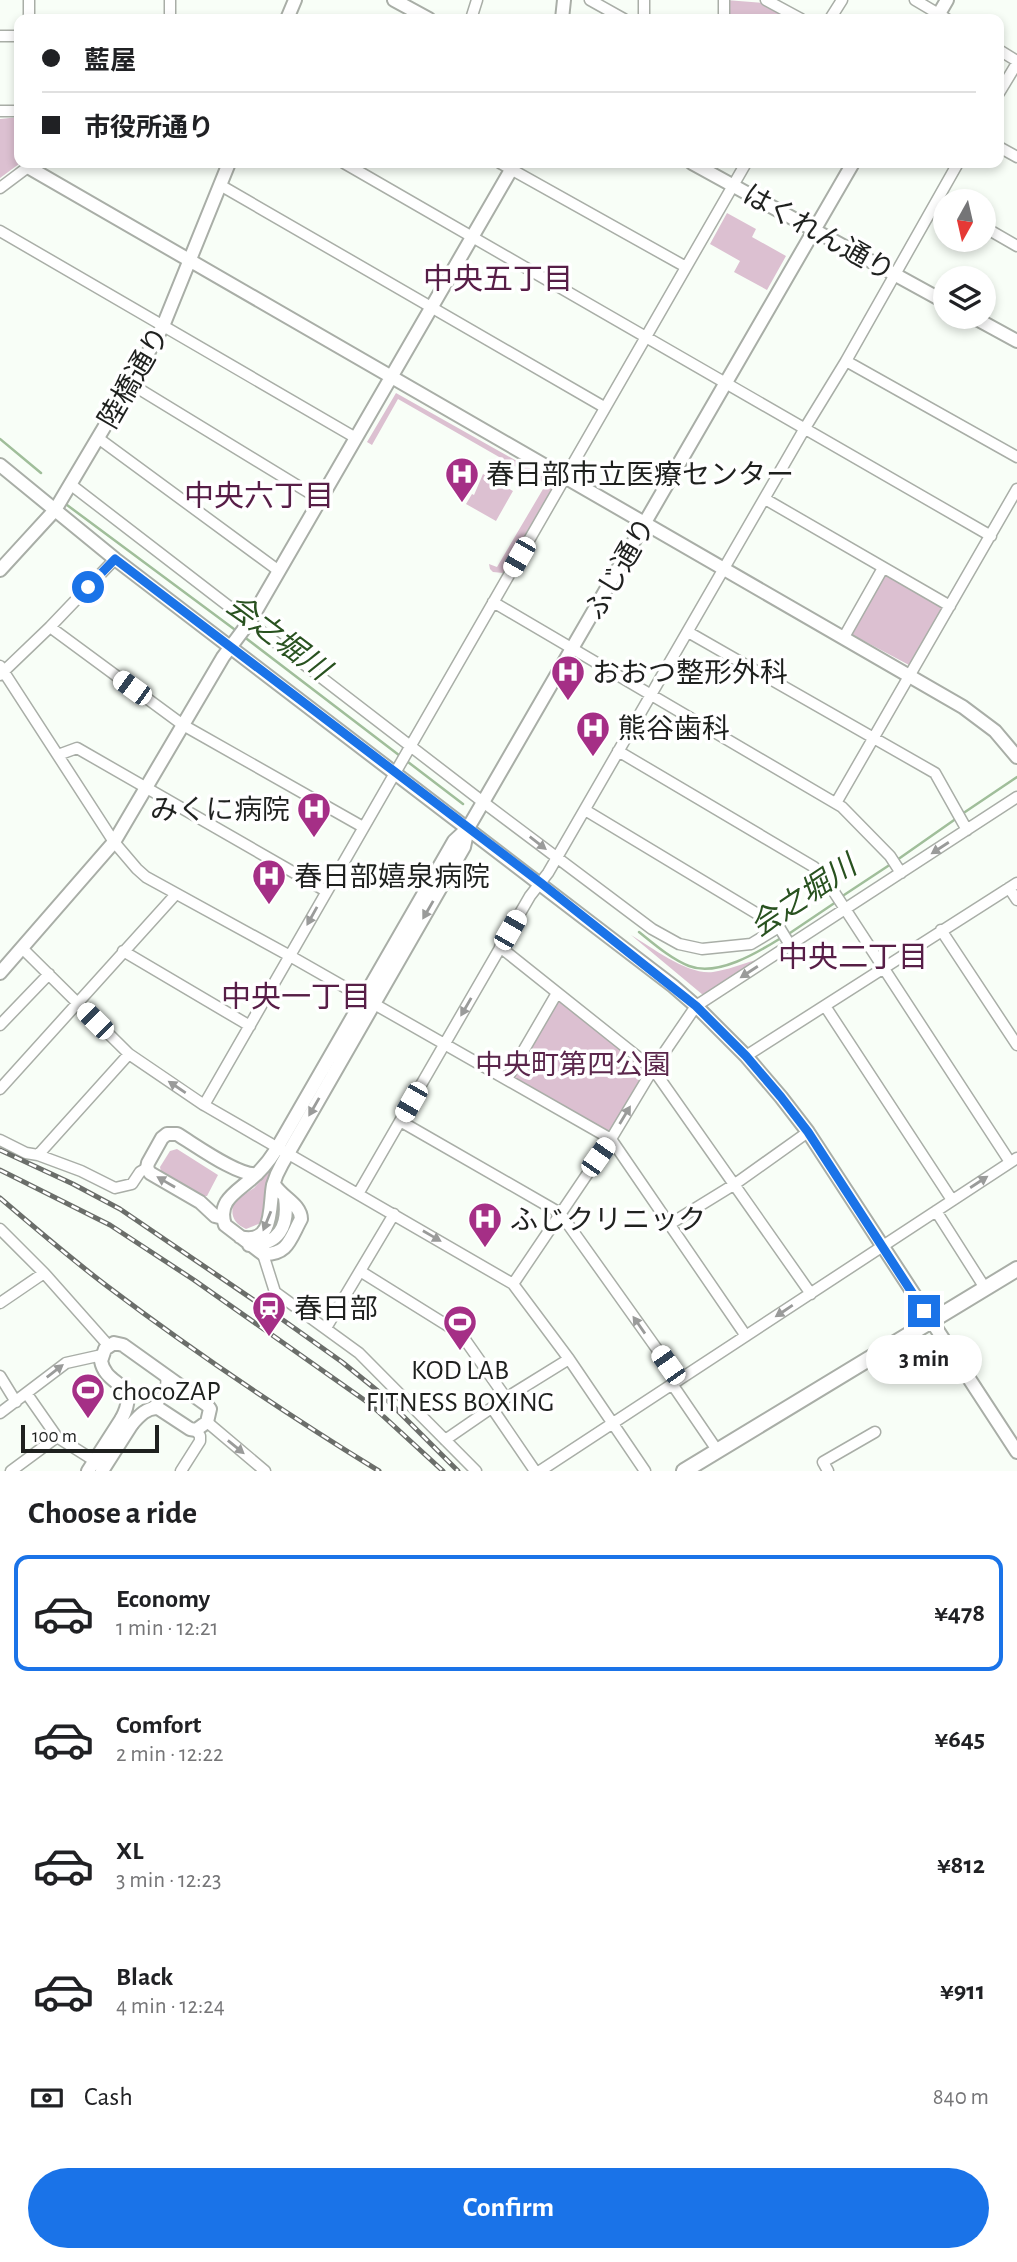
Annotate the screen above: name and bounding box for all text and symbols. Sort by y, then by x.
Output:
text: 藍屋 [84,48,136,74]
text: 市役所通り [84,115,214,141]
street label: はくれん通り [738,179,899,287]
north arrow [933,189,996,252]
map controls [933,189,996,329]
district label: 中央五丁目 [423,263,573,295]
button: layers [933,266,996,329]
street label: 陸橋通り [93,321,175,434]
hospital icon: 春日部市立医療センター [443,455,481,504]
place label: 春日部市立医療センター [486,460,794,490]
district label: 中央六丁目 [184,480,334,512]
street label: ふじ通り [579,512,661,625]
car [500,534,539,580]
route start [72,571,104,603]
water label: 会之堀川 [220,588,338,688]
hospital icon: おおつ整形外科 [549,653,587,702]
place label: おおつ整形外科 [592,658,788,688]
car [109,667,156,709]
hospital icon: 熊谷歯科 [574,709,612,758]
place label: 熊谷歯科 [618,714,730,744]
hospital icon: みくに病院 [295,790,333,839]
place label: みくに病院 [150,795,290,825]
one-way arrow [528,835,546,850]
one-way arrow [930,841,949,854]
water label: 会之堀川 [744,848,864,943]
hospital icon: 春日部嬉泉病院 [250,857,288,906]
place label: 春日部嬉泉病院 [294,862,490,892]
one-way arrow [422,901,434,920]
one-way arrow [306,907,318,926]
car [491,907,530,953]
district label: 中央二丁目 [778,941,928,973]
one-way arrow [740,965,758,979]
district label: 中央一丁目 [221,981,371,1013]
one-way arrow [460,997,472,1016]
car [73,999,118,1043]
park label: 中央町第四公園 [475,1050,671,1080]
car [392,1079,431,1125]
one-way arrow [168,1080,186,1094]
one-way arrow [308,1098,320,1117]
one-way arrow [619,1106,631,1125]
car [578,1134,619,1180]
one-way arrow [156,1176,176,1188]
one-way arrow [970,1176,989,1189]
hospital icon: ふじクリニック [466,1200,504,1249]
place label: ふじクリニック [510,1206,706,1235]
one-way arrow [261,1211,272,1232]
one-way arrow [422,1230,441,1243]
station icon: 春日部 [250,1289,288,1338]
place label: 春日部 [294,1294,378,1324]
route end [908,1295,940,1327]
sports icon: KOD LAB FITNESS BOXING [441,1303,479,1352]
one-way arrow [774,1305,794,1318]
one-way arrow [632,1316,646,1334]
callout: 3 min [866,1336,982,1384]
car [648,1342,689,1388]
text: 3 min [899,1348,949,1371]
place label: KOD LAB FITNESS BOXING [366,1357,554,1417]
one-way arrow [46,1364,64,1379]
sports icon: chocoZAP [69,1371,107,1420]
place label: chocoZAP [112,1378,221,1406]
scale bar [21,1422,159,1454]
text: 100 m [32,1427,77,1446]
one-way arrow [227,1439,244,1454]
text: Choose a ride [28,1497,197,1529]
icon: car [32,1582,95,1645]
text: Economy [116,1586,210,1612]
text: ¥478 [934,1600,985,1626]
text: 1 min · 12:21 [116,1617,218,1640]
icon: car [32,1708,95,1771]
text: Comfort [116,1712,201,1738]
text: ¥645 [934,1726,985,1752]
text: 2 min · 12:22 [116,1743,224,1766]
icon: car [32,1834,95,1897]
text: XL [116,1838,143,1864]
text: ¥812 [937,1852,985,1878]
text: 3 min · 12:23 [116,1869,222,1892]
icon: car [32,1960,95,2023]
text: Black [116,1964,173,1990]
text: ¥911 [940,1978,985,2004]
text: 4 min · 12:24 [116,1995,225,2018]
icon: cash [28,2079,66,2117]
text: Cash [84,2084,133,2110]
text: 840 m [933,2086,989,2109]
button: Confirm [28,2168,989,2248]

